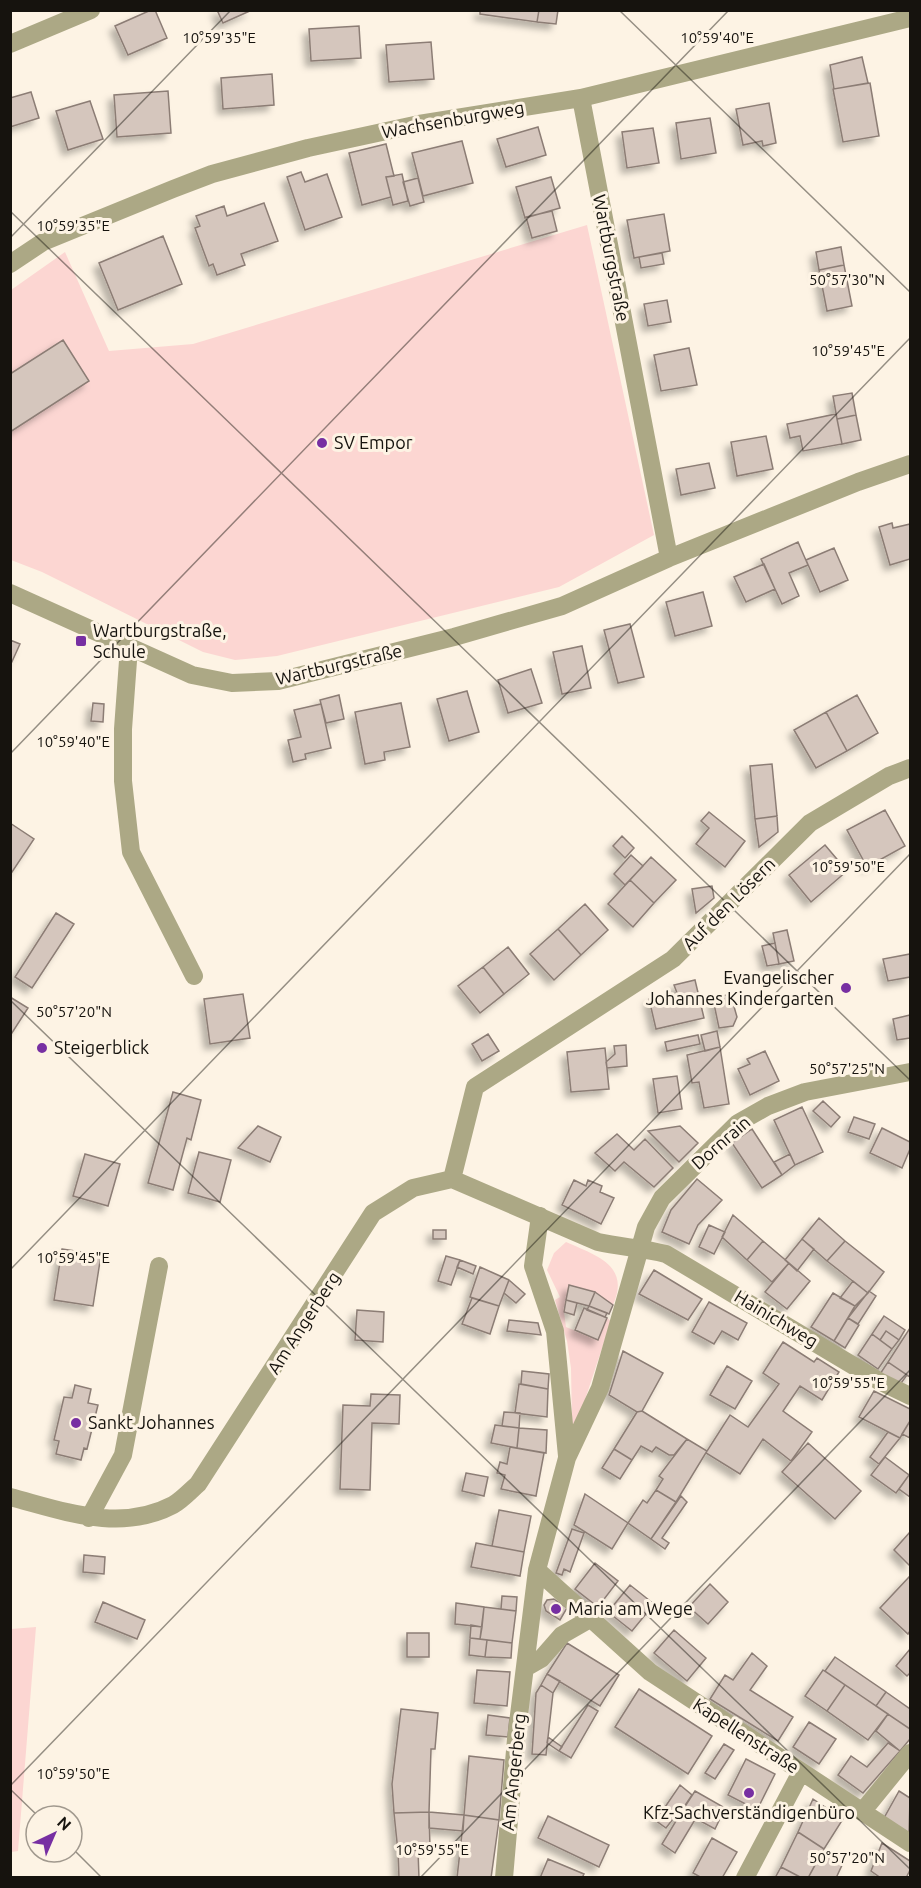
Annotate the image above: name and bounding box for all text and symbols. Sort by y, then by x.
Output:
text: 10°59'35"E [182,29,256,46]
text: 10°59'40"E [680,29,754,46]
street label: Wachsenburgweg [380,97,526,141]
street label: Wartburgstraße [590,193,634,323]
text: 10°59'35"E [36,217,110,234]
text: 50°57'30"N [809,271,885,288]
text: 10°59'45"E [811,342,885,359]
place label: SV Empor [334,432,413,452]
marker: SV Empor [315,436,329,450]
place label: Wartburgstraße, Schule [93,620,227,661]
marker: Wartburgstraße, Schule [74,634,88,648]
street label: Wartburgstraße [274,640,404,688]
text: 10°59'40"E [36,733,110,750]
street label: Auf den Lösern [678,853,779,954]
text: 10°59'50"E [811,858,885,875]
place label: Evangelischer Johannes Kindergarten [646,967,834,1008]
marker: Evangelischer Johannes Kindergarten [839,981,853,995]
text: 50°57'20"N [36,1003,112,1020]
place label: Steigerblick [54,1037,149,1057]
marker: Steigerblick [35,1041,49,1055]
text: 50°57'25"N [809,1060,885,1077]
street label: Dornrain [687,1111,754,1173]
text: 10°59'45"E [36,1249,110,1266]
street label: Am Angerberg [263,1268,344,1377]
street label: Hainichweg [731,1285,822,1351]
text: 10°59'55"E [811,1374,885,1391]
place label: Sankt Johannes [88,1412,215,1432]
marker: Sankt Johannes [69,1416,83,1430]
place label: Maria am Wege [568,1598,693,1618]
marker: Maria am Wege [549,1602,563,1616]
street label: Kapellenstraße [690,1694,803,1777]
street label: Am Angerberg [497,1712,529,1832]
text: 10°59'50"E [36,1765,110,1782]
marker: Kfz-Sachverständigenbüro [742,1786,756,1800]
place label: Kfz-Sachverständigenbüro [643,1802,855,1822]
north arrow [24,1804,84,1864]
text: N [54,1813,75,1834]
text: 10°59'55"E [395,1841,469,1858]
text: 50°57'20"N [809,1849,885,1866]

